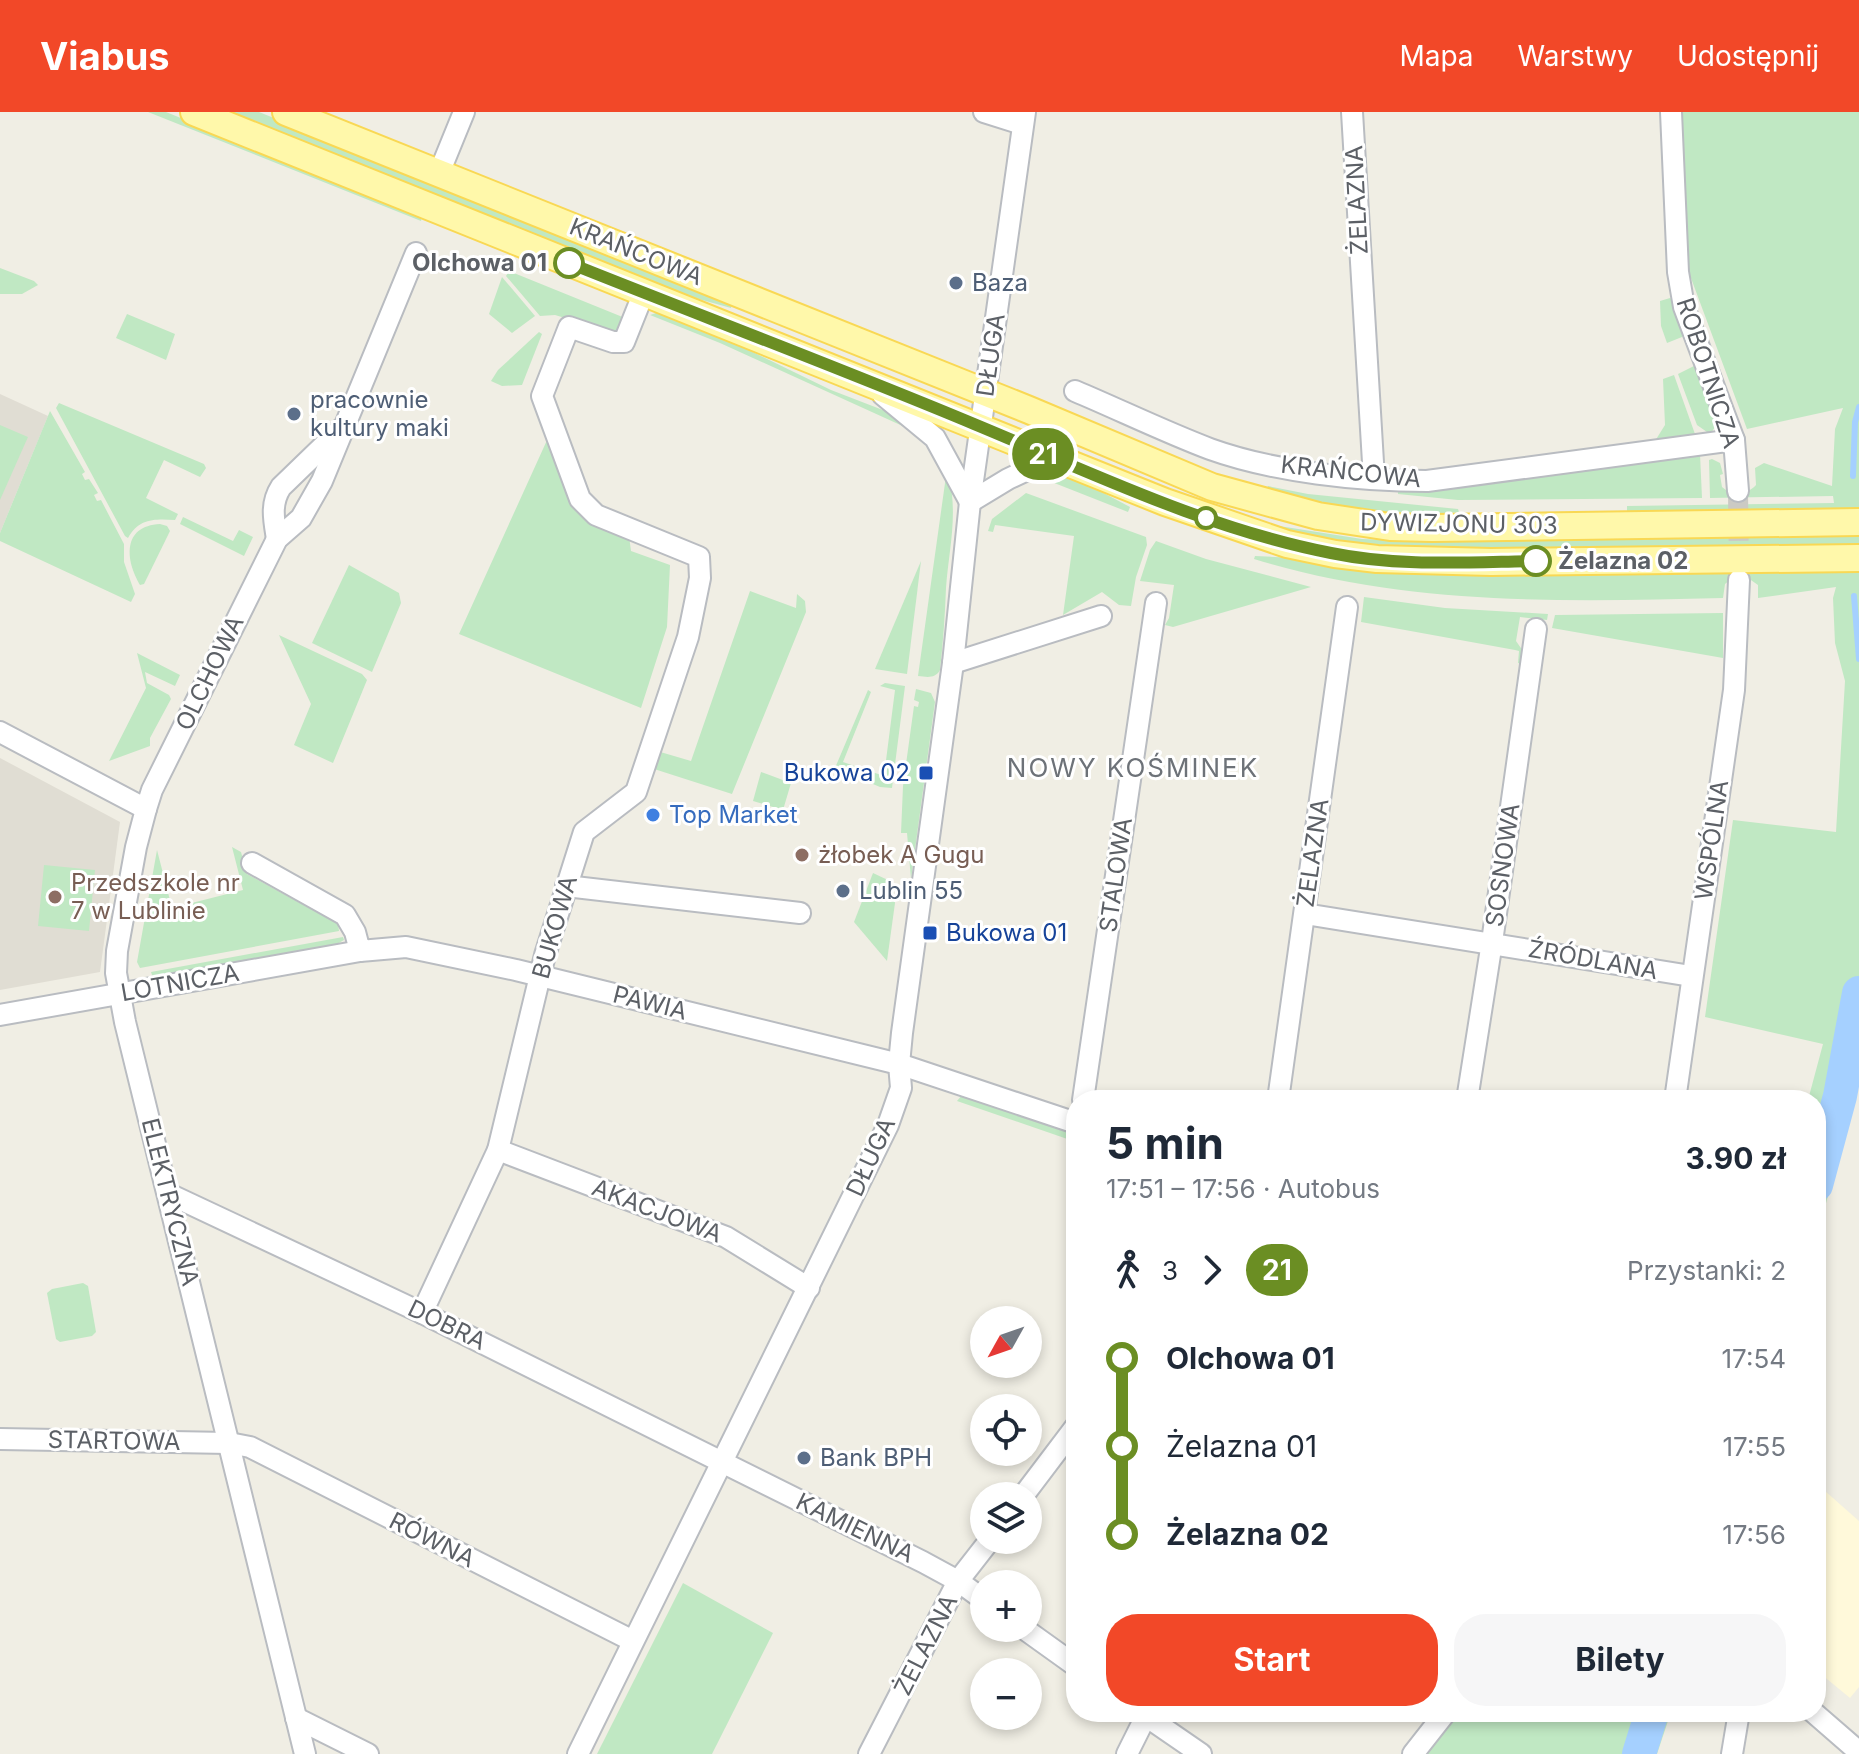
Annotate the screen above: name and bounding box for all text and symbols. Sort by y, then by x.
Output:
text: Viabus [40,33,170,79]
text: Mapa [1399,39,1474,73]
text: Warstwy [1518,39,1633,73]
text: Udostępnij [1677,39,1819,73]
street label: ŻELAZNA [1339,145,1374,255]
street label: KRAŃCOWA [565,211,707,291]
place label: Olchowa 01 [412,248,547,277]
marker: Olchowa 01 [554,248,584,278]
place label: Baza [972,268,1028,297]
marker: Baza [947,274,965,292]
street label: ROBOTNICZA [1671,294,1746,452]
street label: DŁUGA [970,312,1011,398]
place label: pracownie kultury maki [310,385,449,442]
marker: pracownie kultury maki [285,405,303,423]
line badge: 21 [1007,428,1079,480]
text: 21 [1028,437,1058,471]
street label: KRAŃCOWA [1279,449,1423,493]
unlabelled marker [1195,507,1217,529]
street label: DYWIZJONU 303 [1360,507,1558,540]
place label: Żelazna 02 [1558,545,1688,575]
marker: Żelazna 02 [1521,546,1551,576]
street label: OLCHOWA [169,611,250,735]
district label: NOWY KOŚMINEK [1007,752,1259,783]
place label: Bukowa 02 [784,758,910,787]
marker: Bukowa 02 [917,764,935,782]
street label: WSPÓLNA [1689,778,1734,902]
street label: ŻELAZNA [1291,797,1334,909]
place label: Top Market [669,800,798,829]
street label: SOSNOWA [1479,801,1526,929]
marker: Top Market [644,806,662,824]
street label: STALOWA [1093,816,1138,934]
place label: żłobek A Gugu [818,840,984,869]
marker: żłobek A Gugu [793,846,811,864]
place label: Przedszkole nr 7 w Lublinie [71,868,240,925]
street label: BUKOWA [526,872,583,982]
place label: Lublin 55 [859,876,963,905]
marker: Lublin 55 [834,882,852,900]
marker: Przedszkole nr 7 w Lublinie [46,888,64,906]
place label: Bukowa 01 [946,918,1067,947]
marker: Bukowa 01 [921,924,939,942]
street label: ŹRÓDLANA [1526,933,1660,985]
street label: LOTNICZA [118,958,241,1007]
street label: PAWIA [610,979,690,1026]
street label: DŁUGA [840,1113,901,1201]
street label: ELEKTRYCZNA [136,1115,205,1289]
text: 5 min [1106,1116,1224,1170]
text: 3.90 zł [1685,1140,1786,1176]
street label: AKACJOWA [588,1172,726,1249]
text: 17:51 – 17:56 · Autobus [1106,1173,1380,1204]
icon: walk [1106,1248,1150,1292]
icon: forward [1190,1248,1234,1292]
text: 21 [1262,1253,1292,1287]
text: 3 [1162,1255,1178,1286]
text: Przystanki: 2 [1627,1255,1786,1286]
street label: DOBRA [403,1293,491,1356]
north arrow [970,1306,1042,1378]
map controls [970,1306,1042,1730]
text: Olchowa 01 [1166,1340,1335,1376]
text: 17:54 [1721,1343,1786,1374]
button: locate [970,1394,1042,1466]
street label: STARTOWA [47,1425,181,1456]
text: Żelazna 01 [1166,1428,1317,1464]
text: 17:55 [1722,1431,1786,1462]
place label: Bank BPH [820,1443,932,1472]
marker: Bank BPH [795,1449,813,1467]
button: layers [970,1482,1042,1554]
street label: KAMIENNA [791,1486,919,1569]
street label: RÓWNA [385,1506,480,1573]
text: Żelazna 02 [1166,1516,1329,1552]
text: 17:56 [1722,1519,1786,1550]
button: + [970,1570,1042,1642]
street label: ŻELAZNA [888,1589,963,1700]
button: Start [1106,1614,1438,1706]
button: Bilety [1454,1614,1786,1706]
button: − [970,1658,1042,1730]

